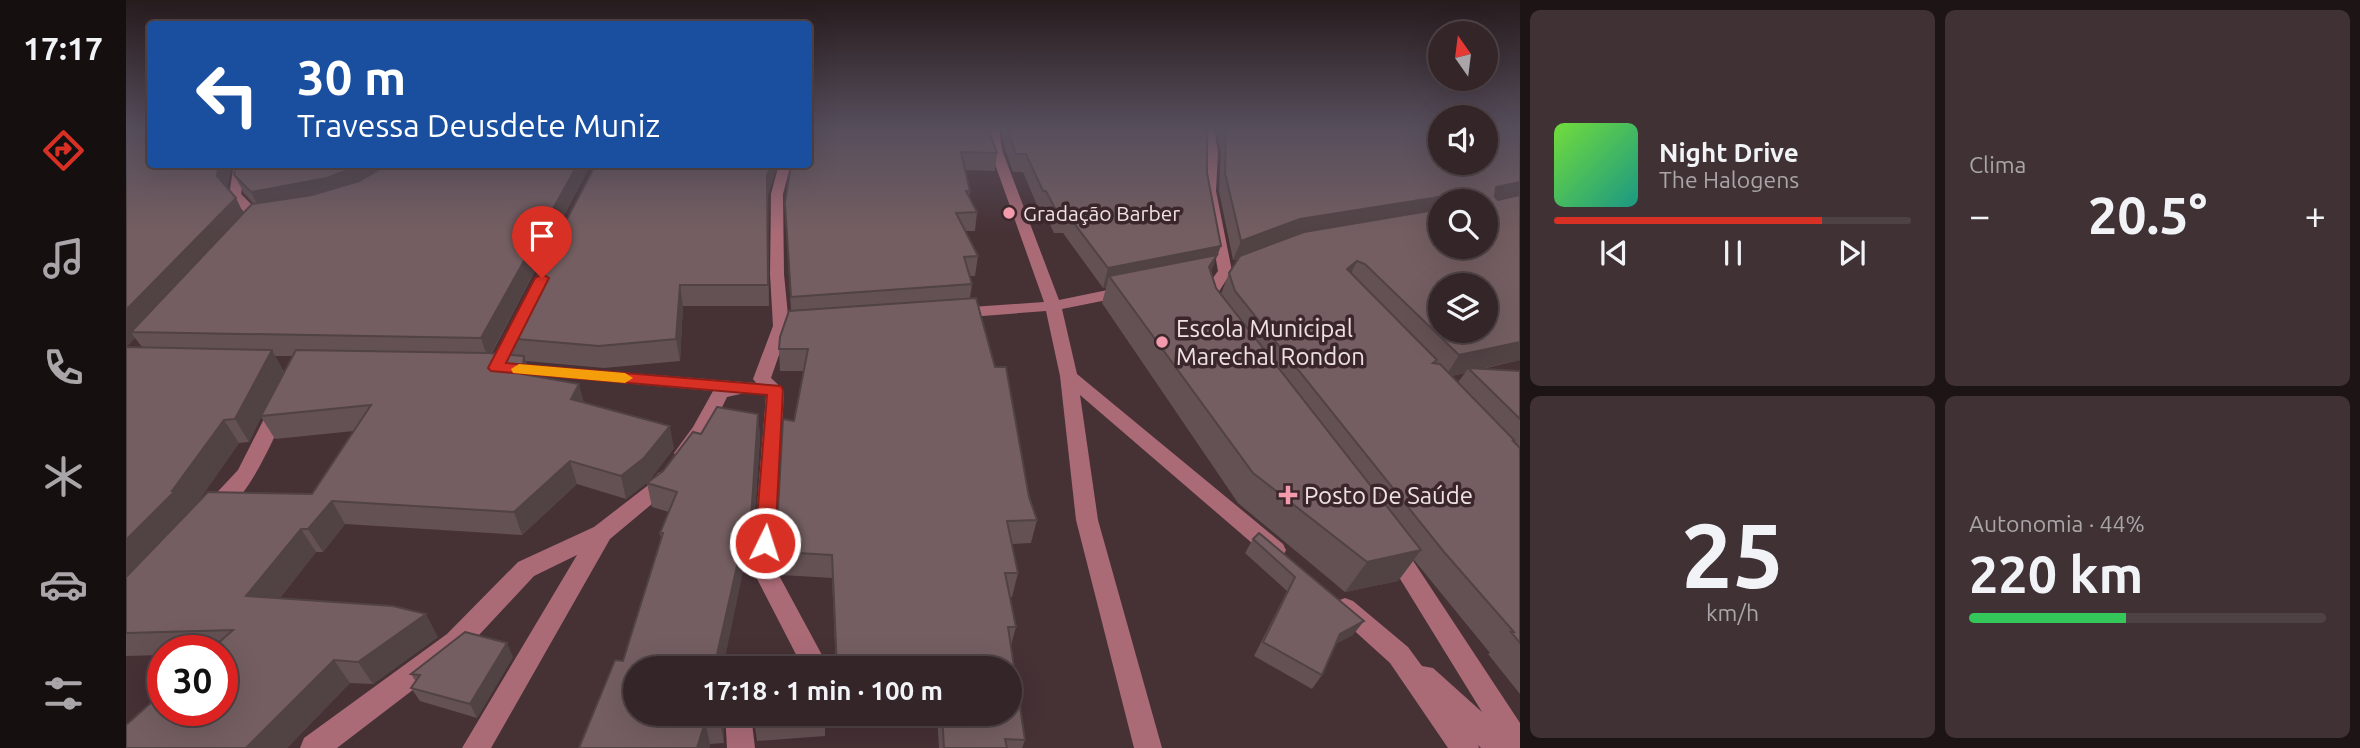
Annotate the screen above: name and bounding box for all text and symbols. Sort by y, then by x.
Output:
north arrow [1428,21,1498,91]
map controls [1428,21,1498,343]
text: 17:17 [23,30,103,66]
icon: left [182,49,273,140]
text: 30 m [297,49,406,104]
button: sound [1428,105,1498,175]
text: Travessa Deusdete Muniz [297,107,660,143]
icon: directions [39,126,88,175]
text: Night Drive [1659,138,1799,167]
text: Clima [1969,152,2026,177]
text: The Halogens [1659,167,1799,192]
text: 20.5° [2088,186,2207,244]
button: search [1428,189,1498,259]
text: − [1969,194,1990,236]
text: + [2305,194,2326,236]
place label: Gradação Barber [1023,201,1180,225]
marker: Gradação Barber [1001,205,1017,221]
pin [512,206,572,278]
icon: arrive [523,217,561,255]
icon: music [39,234,88,283]
icon: previous [1595,234,1633,272]
icon: pause [1714,234,1752,272]
icon: next [1833,234,1871,272]
button: layers [1428,273,1498,343]
place label: Escola Municipal Marechal Rondon [1176,315,1365,370]
marker: Escola Municipal Marechal Rondon [1154,334,1170,350]
icon: phone [39,343,88,392]
icon: climate [39,452,88,501]
place label: Posto De Saúde [1304,482,1473,509]
marker: Posto De Saúde [1278,485,1298,505]
text: 25 [1681,503,1784,605]
position arrow [728,506,802,580]
text: Autonomia · 44% [1969,511,2145,536]
text: 220 km [1969,545,2143,603]
icon: car [39,560,88,609]
text: km/h [1706,600,1759,625]
speed limit sign: 30 [147,635,238,726]
icon: filters [39,669,88,718]
text: 17:18 · 1 min · 100 m [702,676,943,705]

